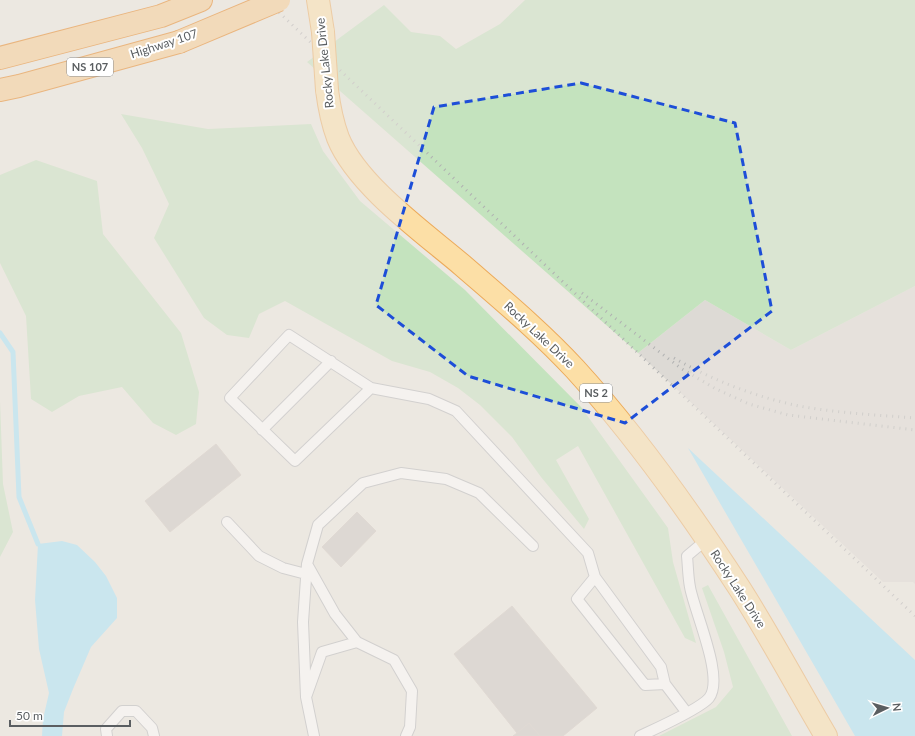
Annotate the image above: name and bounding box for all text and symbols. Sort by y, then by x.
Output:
street label: Rocky Lake Drive [312,17,337,109]
street label: Highway 107 [128,26,199,61]
road number: NS 107 [67,58,113,76]
street label: Rocky Lake Drive [501,298,578,371]
road number: NS 2 [580,384,612,402]
street label: Rocky Lake Drive [707,547,769,631]
north arrow [867,688,907,728]
scale bar [10,702,130,728]
text: N [891,702,904,712]
text: 50 m [16,708,43,723]

